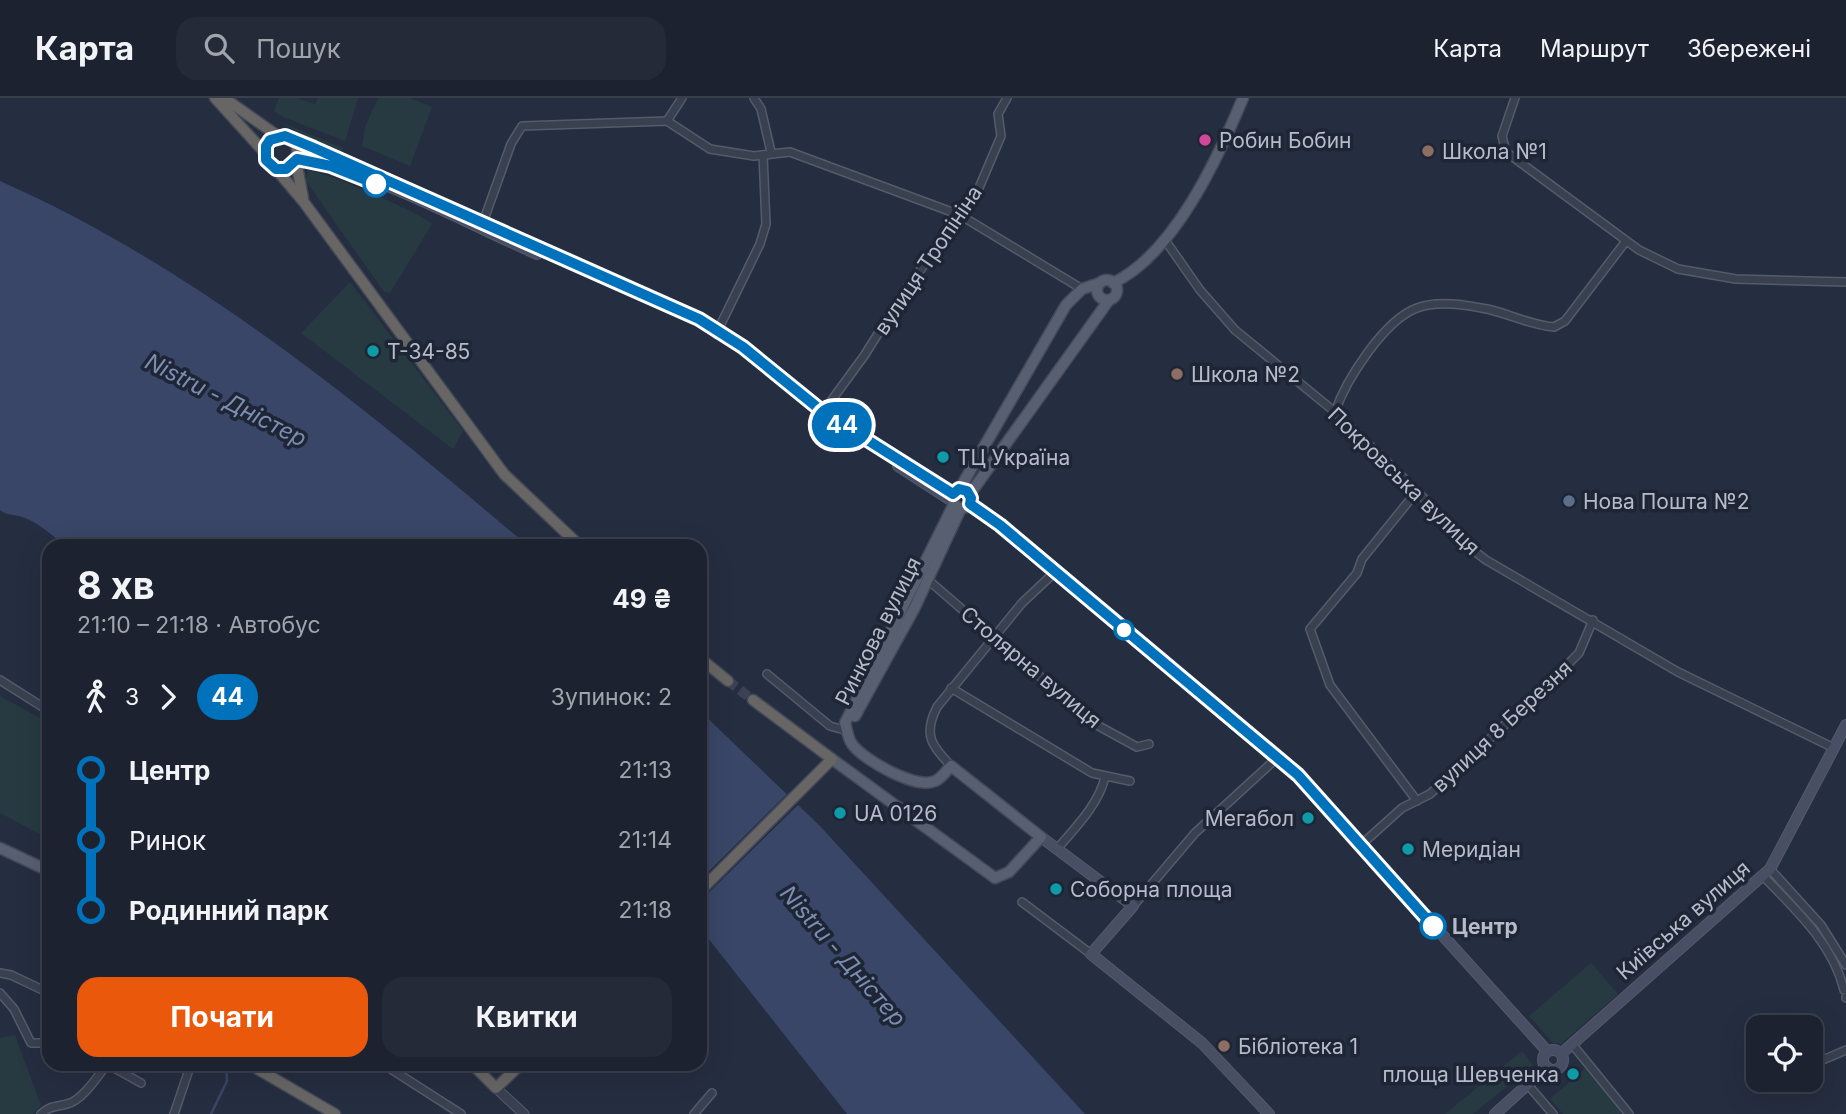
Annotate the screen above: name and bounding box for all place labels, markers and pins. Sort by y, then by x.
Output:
place label: Робин Бобин [1219,128,1352,153]
marker: Робин Бобин [1197,132,1213,148]
place label: Школа №1 [1442,139,1547,164]
marker: Школа №1 [1420,143,1436,159]
unlabelled marker [363,171,389,197]
place label: Т-34-85 [387,339,470,364]
marker: Т-34-85 [365,343,381,359]
place label: Школа №2 [1191,362,1300,387]
marker: Школа №2 [1169,366,1185,382]
place label: ТЦ Україна [957,445,1070,470]
marker: ТЦ Україна [935,449,951,465]
place label: Нова Пошта №2 [1583,489,1749,514]
marker: Нова Пошта №2 [1561,493,1577,509]
unlabelled marker [1114,620,1134,640]
place label: UA 0126 [854,801,937,826]
marker: UA 0126 [832,805,848,821]
place label: Мегабол [1205,806,1294,831]
marker: Мегабол [1300,810,1316,826]
place label: Меридіан [1422,837,1521,862]
marker: Меридіан [1400,841,1416,857]
place label: Соборна площа [1070,877,1232,902]
marker: Соборна площа [1048,881,1064,897]
marker: Центр [1420,913,1446,939]
place label: Центр [1452,914,1518,939]
place label: Бібліотека 1 [1238,1034,1358,1059]
marker: Бібліотека 1 [1216,1038,1232,1054]
place label: площа Шевченка [1382,1062,1559,1087]
marker: площа Шевченка [1565,1066,1581,1082]

